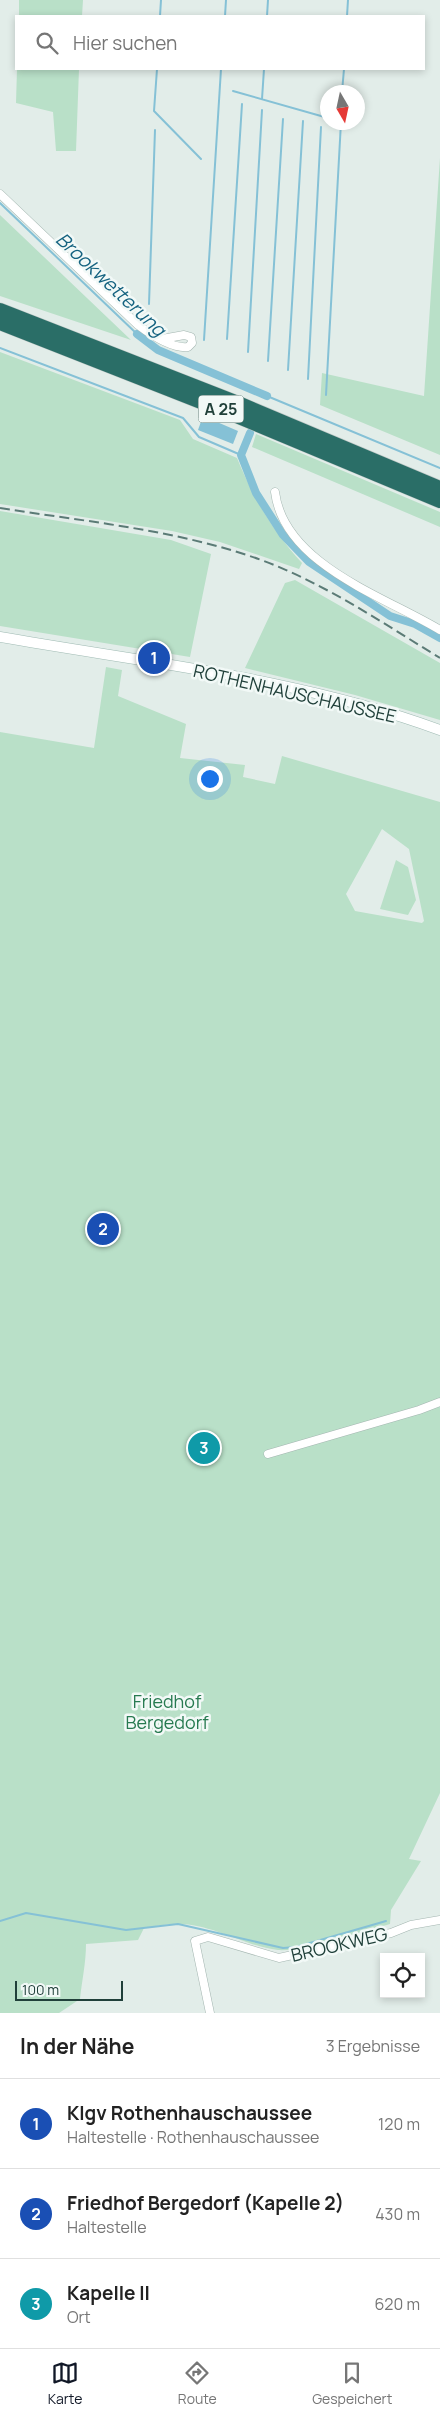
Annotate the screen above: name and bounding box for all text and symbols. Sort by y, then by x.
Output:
search box [15,15,425,70]
icon: search [33,29,61,57]
text: Hier suchen [73,30,177,56]
north arrow [320,85,365,130]
water label: Brookwetterung [50,226,173,343]
road number: A 25 [198,396,244,422]
pin: 1 [138,639,170,677]
street label: ROTHENHAUSCHAUSSEE [191,658,399,728]
your location [197,766,223,792]
pin: 2 [87,1210,119,1248]
pin: 3 [188,1429,220,1467]
park label: Friedhof Bergedorf [125,1689,209,1734]
street label: BROOKWEG [288,1921,390,1967]
map controls [380,1953,425,1998]
button: locate [380,1953,425,1998]
scale bar [15,1978,122,2001]
text: 100 m [22,1980,59,1999]
text: In der Nähe [20,2032,134,2060]
text: 3 Ergebnisse [326,2035,420,2057]
text: Klgv Rothenhauschaussee [67,2100,312,2126]
text: 1 [32,2113,40,2135]
text: 120 m [378,2113,420,2135]
text: Haltestelle · Rothenhauschaussee [67,2126,319,2148]
text: Friedhof Bergedorf (Kapelle 2) [67,2190,344,2216]
text: 2 [31,2203,41,2225]
text: 430 m [375,2203,420,2225]
text: Haltestelle [67,2216,147,2238]
text: Kapelle II [67,2280,150,2306]
text: 3 [31,2293,41,2315]
text: 620 m [374,2293,420,2315]
text: Ort [67,2306,91,2328]
tab: Karte [48,2359,82,2408]
tab: Route [178,2359,217,2408]
tab: Gespeichert [312,2359,392,2408]

